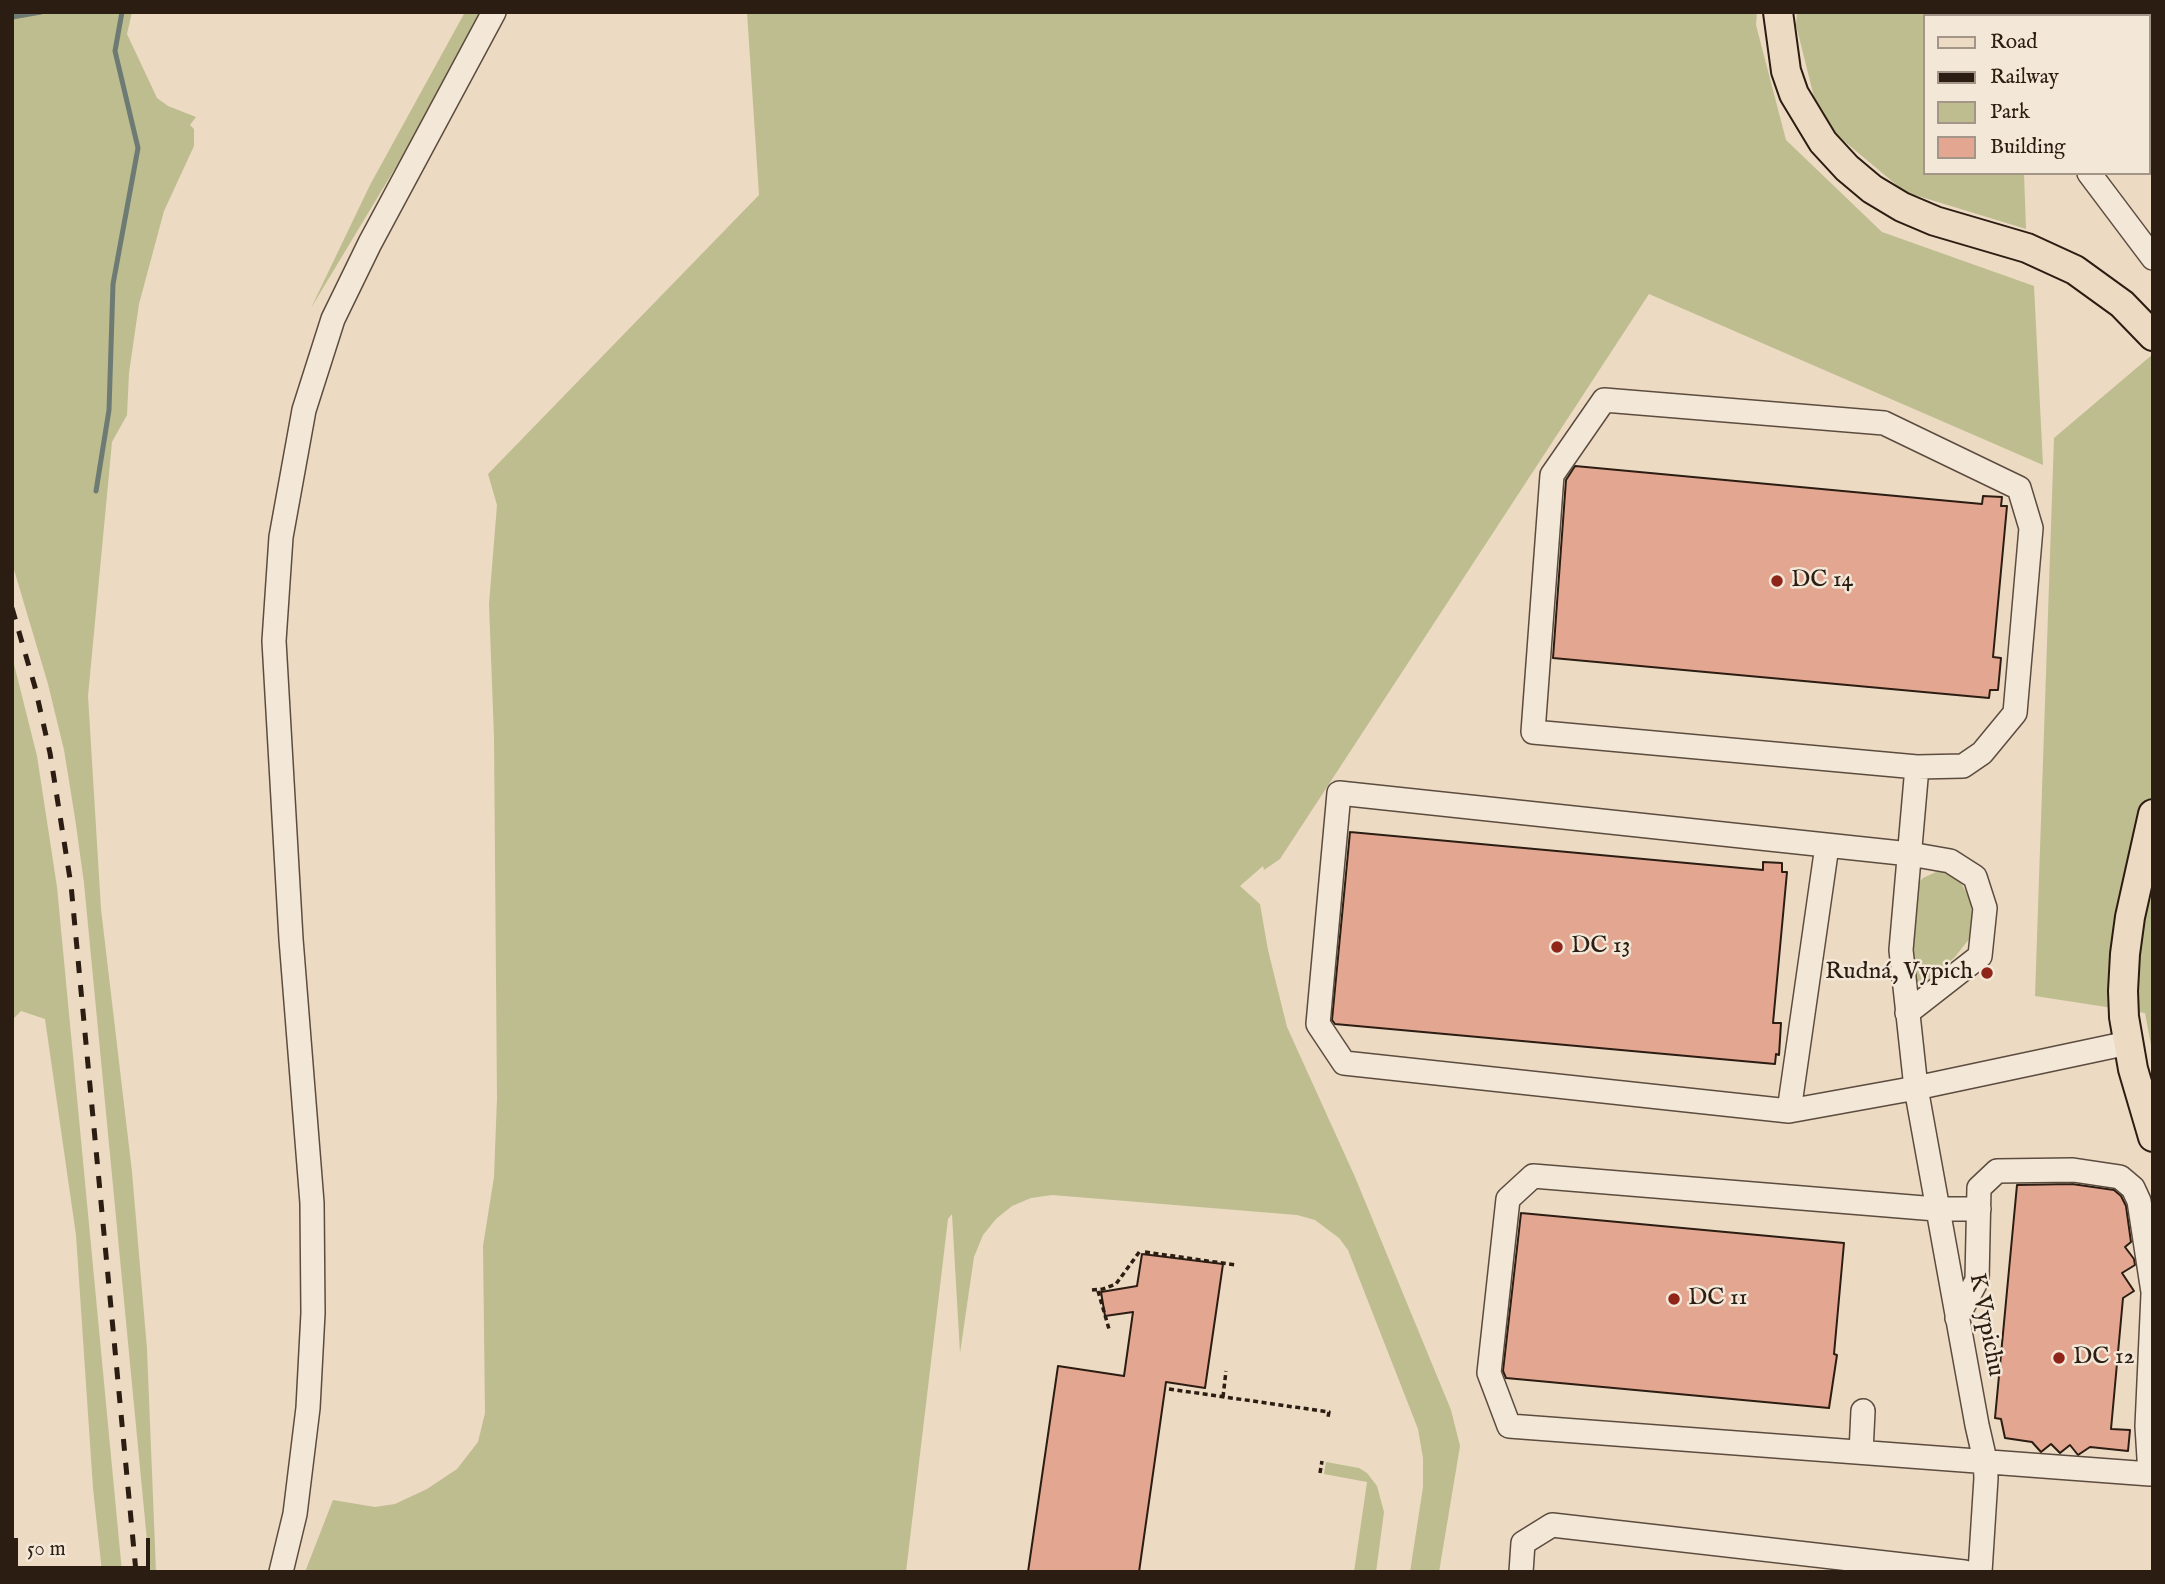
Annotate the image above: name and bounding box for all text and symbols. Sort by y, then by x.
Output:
legend [1924,14,2151,175]
text: Road [1990,29,2037,56]
text: Railway [1990,64,2059,91]
text: Park [1990,99,2030,126]
text: Building [1990,134,2065,161]
place label: DC 14 [1791,567,1853,595]
marker: DC 14 [1769,573,1785,589]
place label: DC 13 [1571,933,1631,961]
marker: DC 13 [1549,939,1565,955]
place label: Rudná, Vypich [1825,959,1973,987]
marker: Rudná, Vypich [1979,965,1995,981]
street label: K Vypichu [1961,1271,2009,1379]
place label: DC 11 [1688,1285,1748,1313]
marker: DC 11 [1666,1291,1682,1307]
place label: DC 12 [2073,1344,2135,1372]
marker: DC 12 [2051,1350,2067,1366]
scale bar [18,1524,154,1568]
text: 50 m [27,1536,66,1563]

